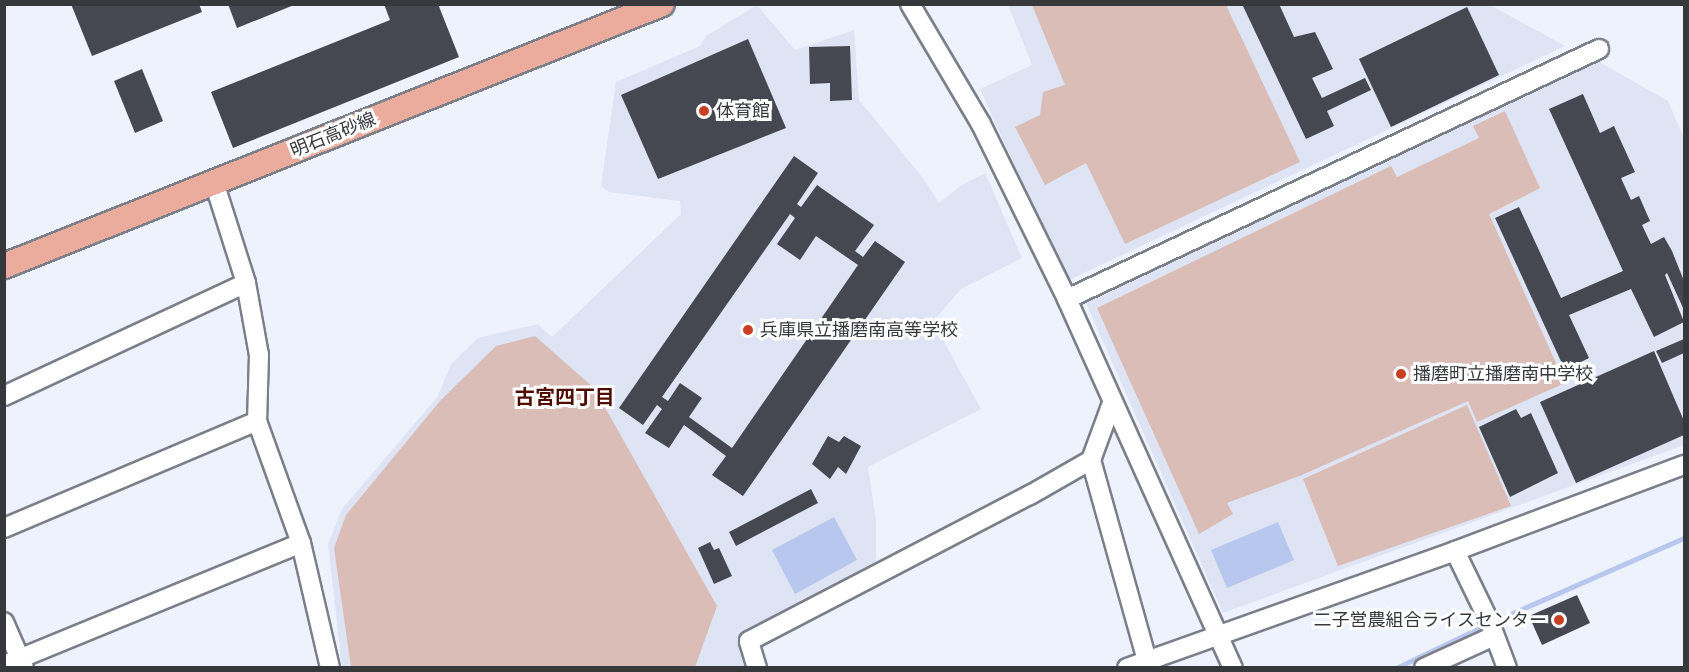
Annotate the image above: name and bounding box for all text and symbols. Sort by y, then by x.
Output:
place label: 体育館 [716,100,770,122]
marker: 体育館 [697,104,711,118]
street label: 明石高砂線 [287,108,379,162]
place label: 兵庫県立播磨南高等学校 [760,319,958,341]
marker: 兵庫県立播磨南高等学校 [741,323,755,337]
place label: 播磨町立播磨南中学校 [1413,363,1593,385]
marker: 播磨町立播磨南中学校 [1394,367,1408,381]
district label: 古宮四丁目 [515,385,615,409]
place label: 二子営農組合ライスセンター [1313,609,1547,631]
marker: 二子営農組合ライスセンター [1552,613,1566,627]

